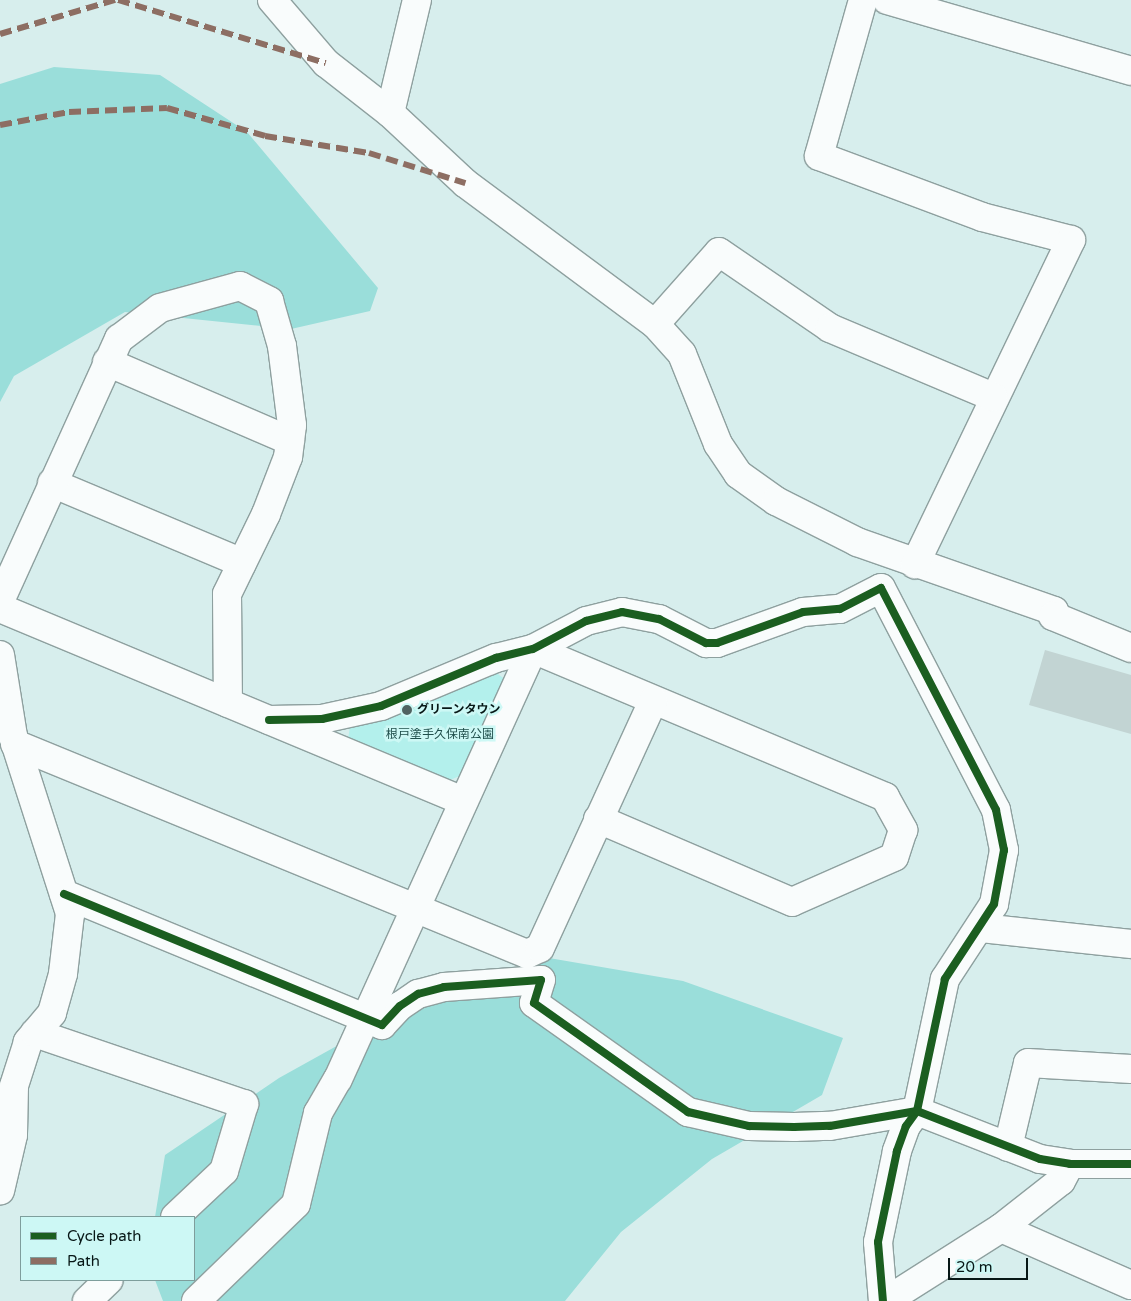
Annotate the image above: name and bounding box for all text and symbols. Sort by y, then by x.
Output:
place label: グリーンタウン [417,703,501,717]
marker: グリーンタウン [401,704,413,716]
park label: 根戸塗手久保南公園 [386,728,494,742]
legend [20,1216,195,1281]
text: Cycle path [67,1227,141,1245]
scale bar [951,1248,1031,1280]
text: Path [67,1252,100,1270]
text: 20 m [956,1258,993,1276]

